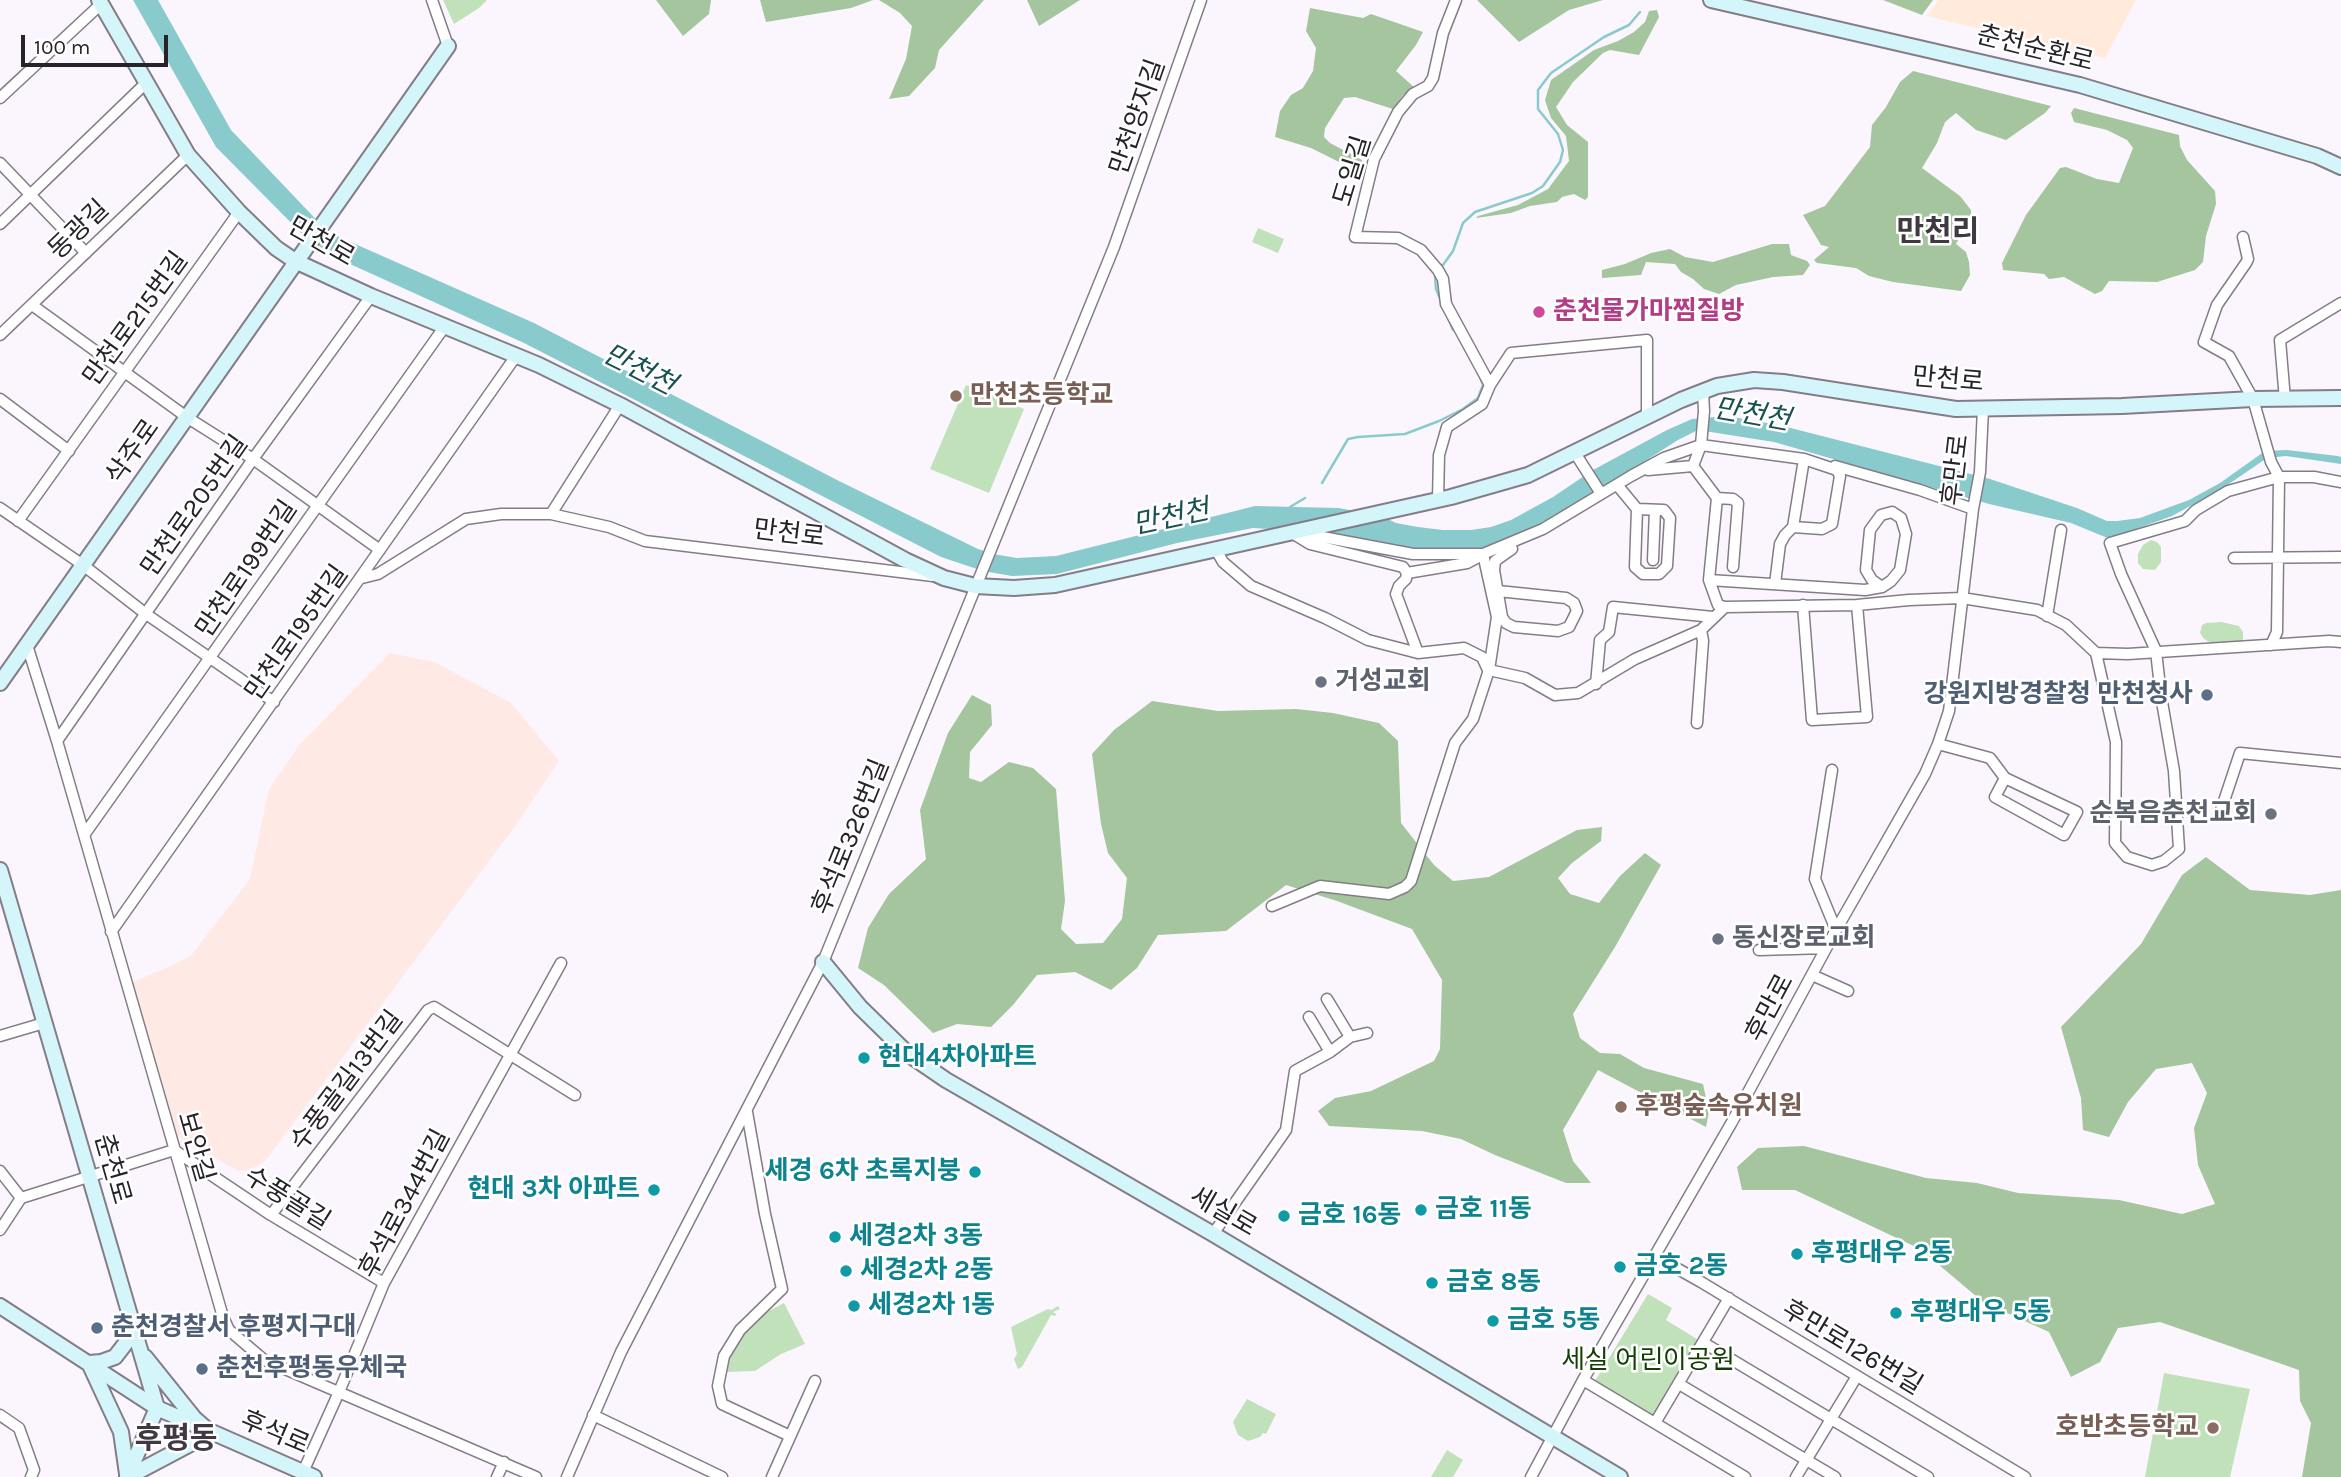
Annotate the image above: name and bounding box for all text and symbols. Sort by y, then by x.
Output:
street label: 춘천순환로 [1973,19,2097,79]
scale bar [24,21,172,65]
text: 100 m [34,35,91,59]
street label: 만천양지길 [1104,55,1172,179]
street label: 도일길 [1328,132,1378,210]
street label: 동광길 [42,194,116,266]
street label: 만천로 [282,211,360,273]
district label: 만천리 [1897,214,1979,250]
street label: 만천로215번길 [77,246,195,392]
place label: 춘천물가마찜질방 [1553,296,1744,328]
marker: 춘천물가마찜질방 [1531,304,1547,320]
water label: 만천천 [597,337,681,403]
street label: 만천로 [1911,361,1985,399]
place label: 만천초등학교 [970,380,1114,412]
marker: 만천초등학교 [948,388,964,404]
water label: 만천천 [1711,392,1793,438]
street label: 삭주로 [100,414,166,490]
street label: 만천로205번길 [135,430,255,582]
street label: 후만로 [1936,432,1976,508]
water label: 만천천 [1130,494,1212,542]
street label: 만천로199번길 [190,495,304,643]
street label: 만천로 [751,514,827,554]
street label: 만천로195번길 [239,559,355,707]
place label: 거성교회 [1335,666,1431,698]
marker: 거성교회 [1313,674,1329,690]
place label: 강원지방경찰청 만천청사 [1923,679,2193,711]
marker: 강원지방경찰청 만천청사 [2199,687,2215,703]
street label: 후석로326번길 [806,755,896,919]
place label: 순복음춘천교회 [2090,798,2257,830]
marker: 순복음춘천교회 [2263,806,2279,822]
place label: 동신장로교회 [1732,923,1876,955]
marker: 동신장로교회 [1710,931,1726,947]
street label: 후만로 [1739,969,1801,1047]
street label: 수풍골길13번길 [284,1005,410,1157]
place label: 현대4차아파트 [878,1042,1037,1074]
marker: 현대4차아파트 [856,1050,872,1066]
place label: 후평숲속유치원 [1635,1091,1802,1123]
marker: 후평숲속유치원 [1613,1099,1629,1115]
street label: 보안길 [170,1108,220,1186]
street label: 후석로344번길 [353,1124,457,1284]
street label: 춘천로 [87,1130,137,1208]
place label: 세경 6차 초록지붕 [765,1156,961,1188]
street label: 수풍골길 [238,1160,336,1238]
marker: 세경 6차 초록지붕 [967,1164,983,1180]
place label: 현대 3차 아파트 [467,1174,640,1206]
street label: 세실로 [1184,1181,1262,1243]
marker: 현대 3차 아파트 [646,1182,662,1198]
place label: 금호 11동 [1435,1194,1532,1226]
place label: 금호 16동 [1298,1200,1401,1232]
marker: 금호 11동 [1413,1202,1429,1218]
marker: 금호 16동 [1276,1208,1292,1224]
place label: 세경2차 3동 [849,1221,983,1253]
marker: 세경2차 3동 [827,1229,843,1245]
place label: 후평대우 2동 [1811,1238,1953,1270]
marker: 후평대우 2동 [1789,1246,1805,1262]
place label: 금호 2동 [1634,1251,1728,1283]
place label: 세경2차 2동 [860,1255,994,1287]
marker: 금호 2동 [1612,1259,1628,1275]
marker: 세경2차 2동 [838,1263,854,1279]
place label: 금호 8동 [1446,1267,1541,1299]
marker: 금호 8동 [1424,1275,1440,1291]
place label: 세경2차 1동 [868,1290,995,1322]
street label: 후만로126번길 [1776,1294,1928,1402]
place label: 후평대우 5동 [1910,1297,2051,1329]
marker: 세경2차 1동 [846,1298,862,1314]
place label: 금호 5동 [1507,1305,1600,1337]
marker: 후평대우 5동 [1888,1305,1904,1321]
place label: 춘천경찰서 후평지구대 [111,1312,357,1344]
marker: 금호 5동 [1485,1313,1501,1329]
marker: 춘천경찰서 후평지구대 [89,1320,105,1336]
park label: 세실 어린이공원 [1561,1345,1735,1377]
place label: 춘천후평동우체국 [216,1353,407,1385]
marker: 춘천후평동우체국 [194,1361,210,1377]
street label: 후석로 [236,1405,314,1461]
place label: 호반초등학교 [2055,1412,2199,1444]
marker: 호반초등학교 [2205,1420,2221,1436]
district label: 후평동 [135,1421,217,1457]

